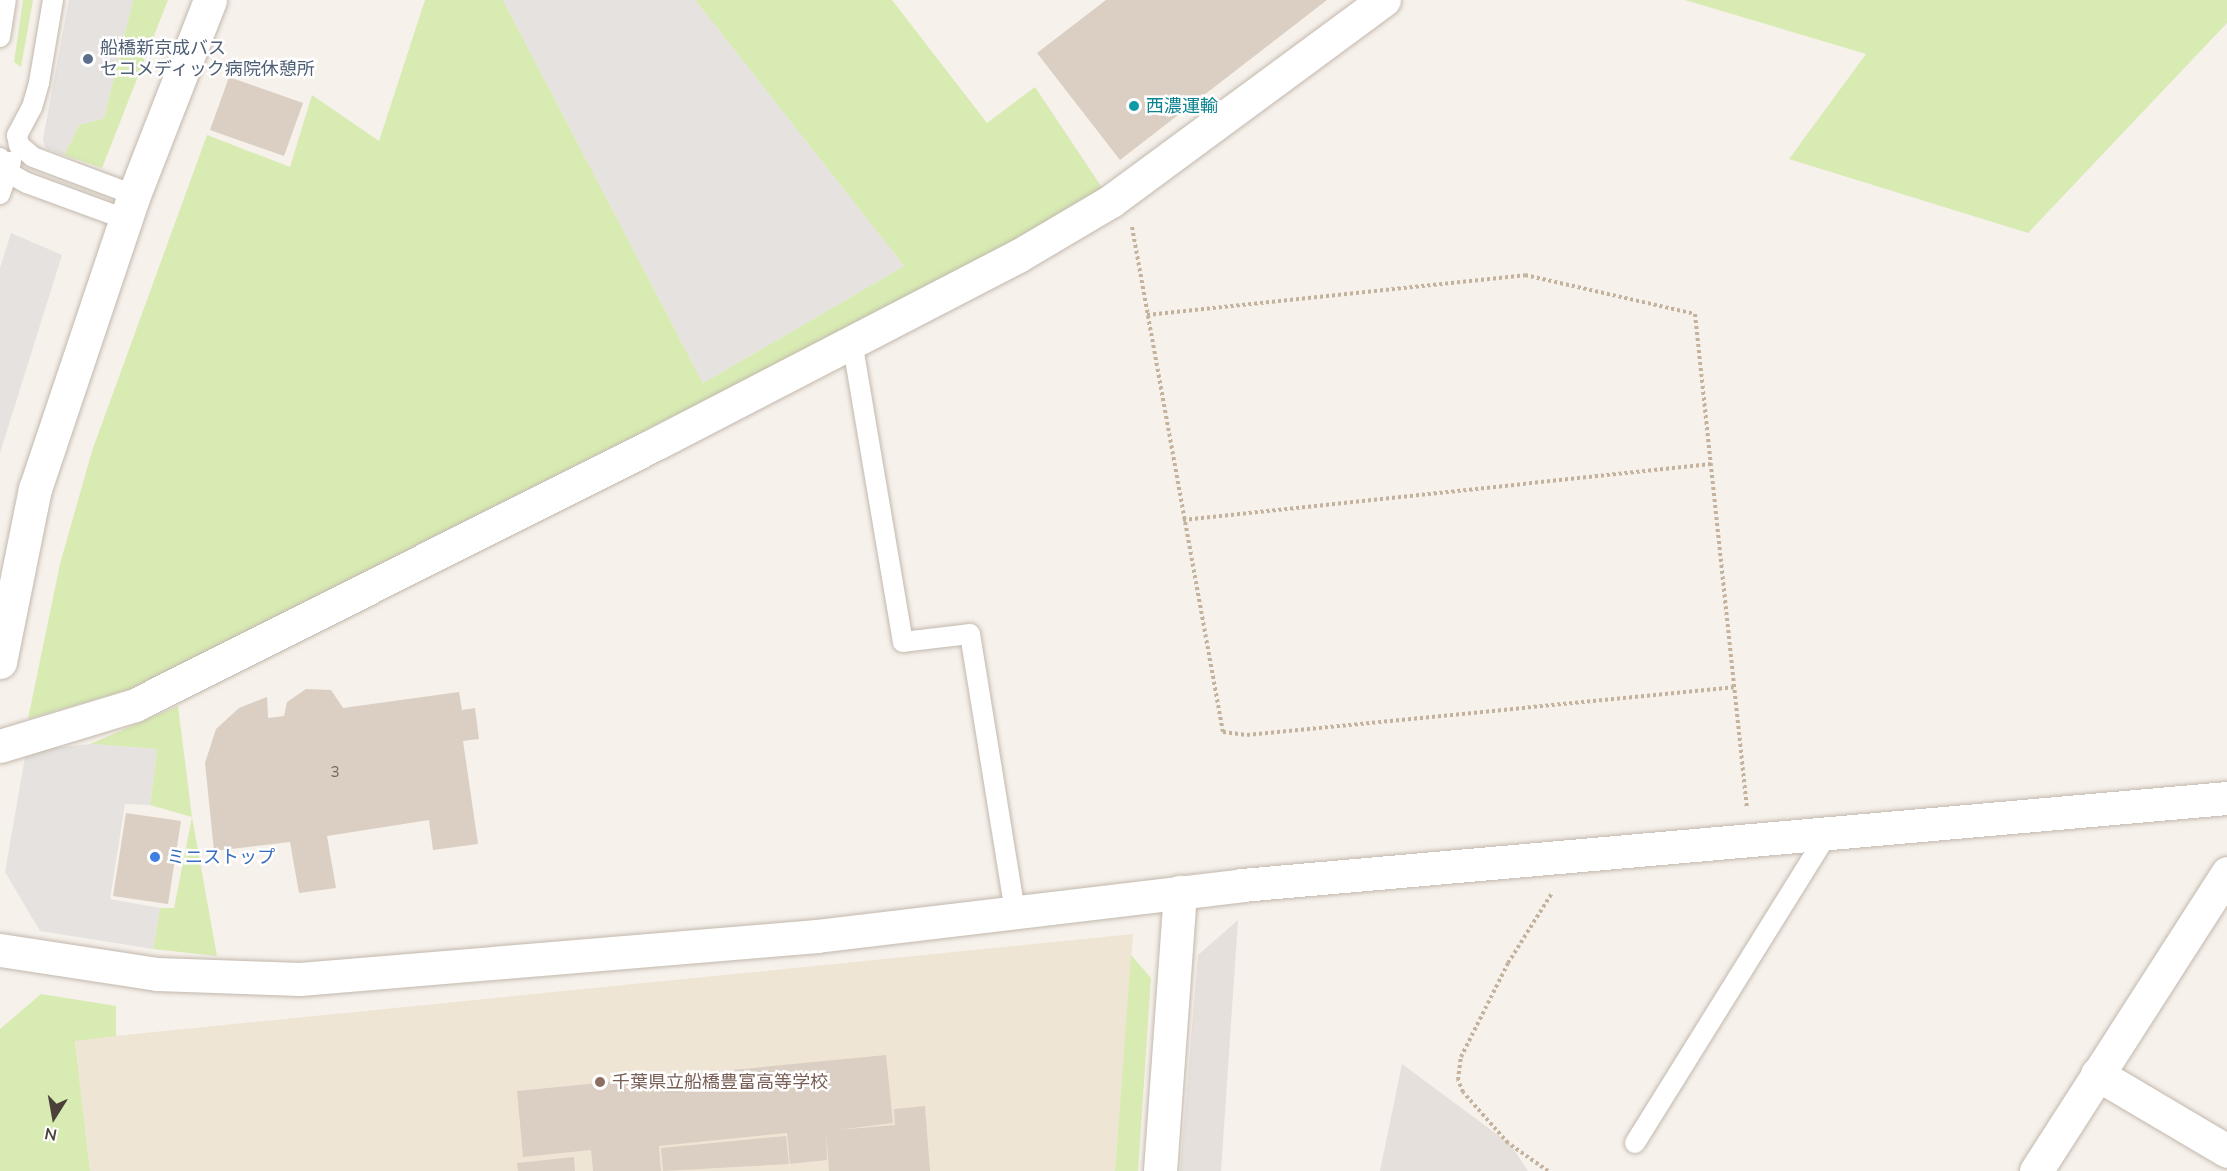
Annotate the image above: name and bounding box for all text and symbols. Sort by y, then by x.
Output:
place label: 船橋新京成バス セコメディック病院休憩所 [100,38,316,80]
marker: 船橋新京成バス セコメディック病院休憩所 [81,52,95,66]
place label: 西濃運輸 [1146,95,1218,117]
marker: 西濃運輸 [1127,99,1141,113]
house number: 3 [331,763,339,781]
place label: ミニストップ [167,846,275,868]
marker: ミニストップ [148,850,162,864]
place label: 千葉県立船橋豊富高等学校 [612,1071,828,1093]
marker: 千葉県立船橋豊富高等学校 [593,1075,607,1089]
north arrow [24,1087,84,1147]
text: N [43,1124,58,1146]

